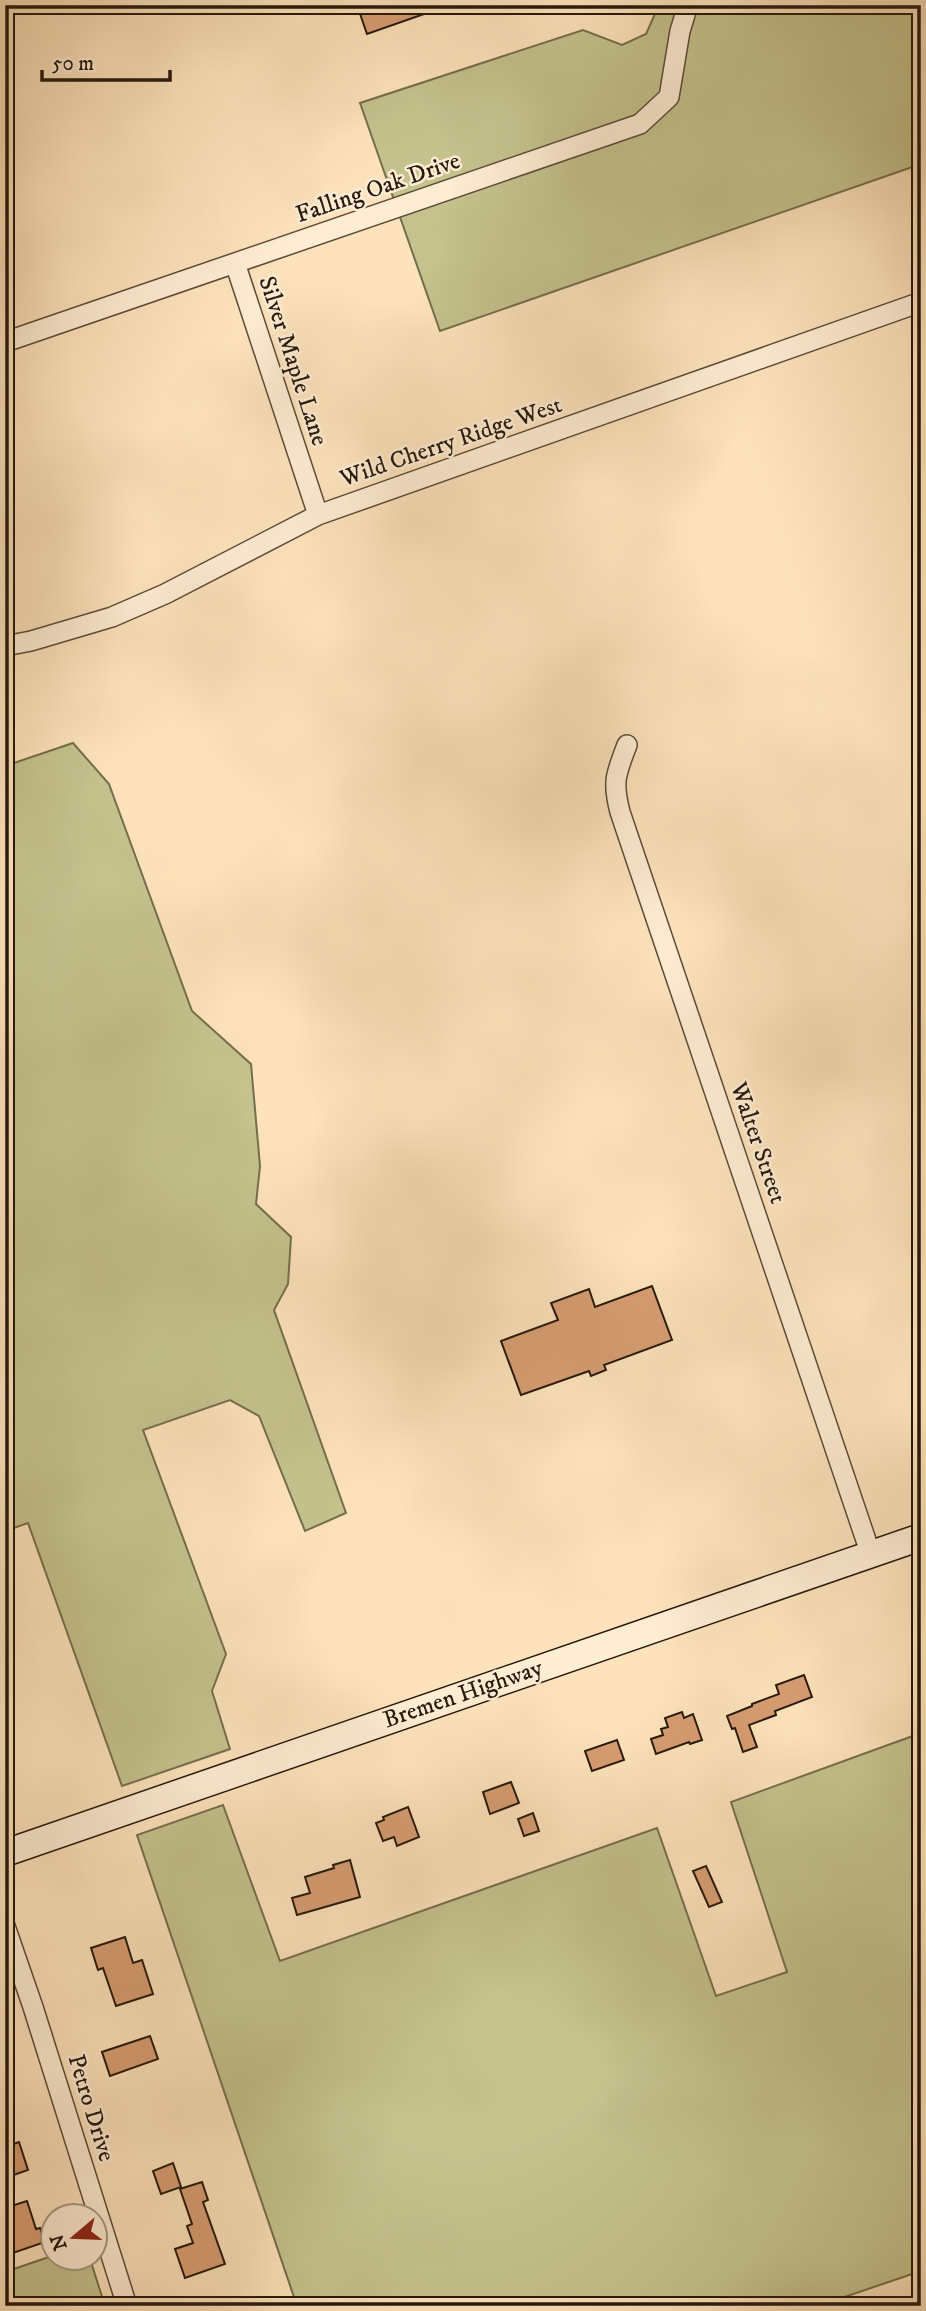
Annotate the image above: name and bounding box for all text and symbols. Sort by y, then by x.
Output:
scale bar [42,38,170,82]
text: 50 m [52,51,94,77]
street label: Falling Oak Drive [292,146,464,230]
street label: Silver Maple Lane [251,272,335,450]
street label: Wild Cherry Ridge West [335,390,566,494]
street label: Walter Street [723,1077,793,1208]
street label: Bremen Highway [379,1652,547,1735]
street label: Petro Drive [61,2051,122,2165]
north arrow [38,2202,108,2272]
text: N [46,2231,73,2253]

